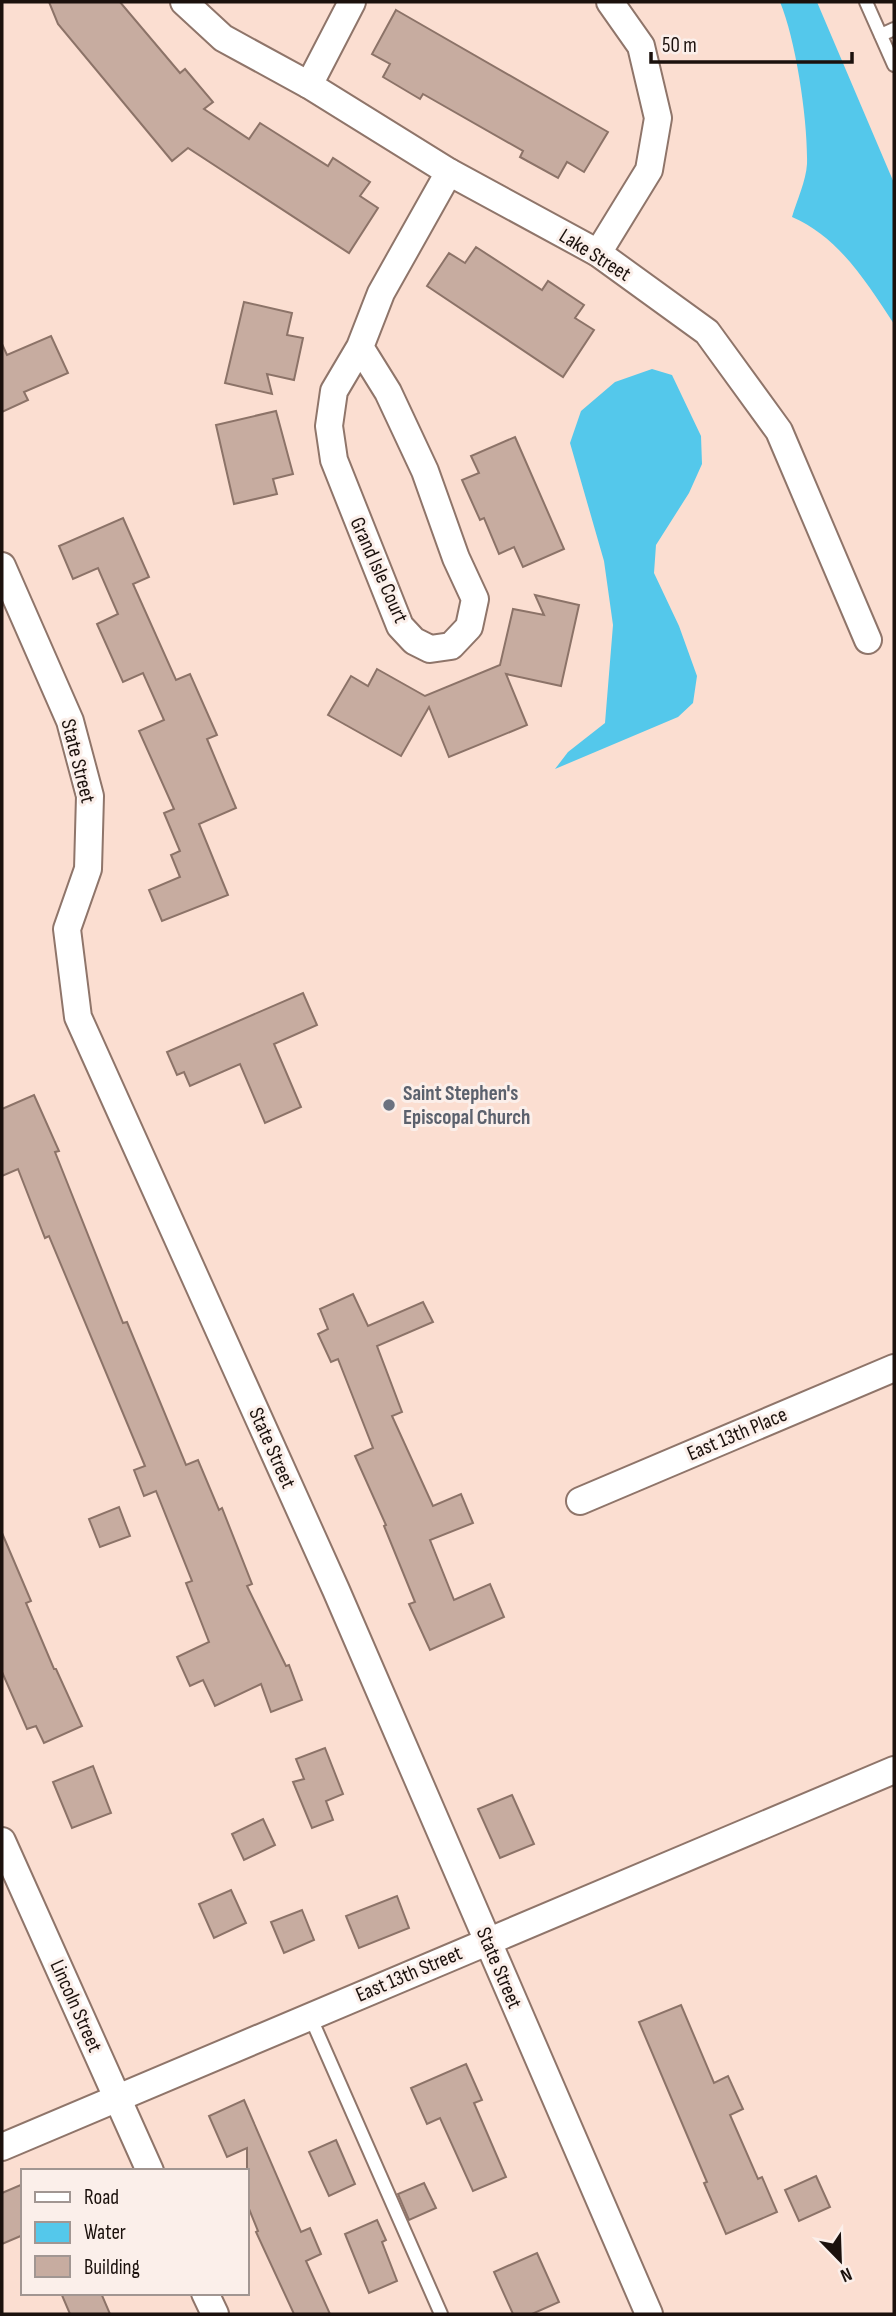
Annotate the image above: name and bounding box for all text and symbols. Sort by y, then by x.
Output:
scale bar [651,21,852,65]
text: 50 m [662,33,697,58]
street label: Lake Street [555,223,635,287]
street label: Grand Isle Court [345,513,413,627]
street label: State Street [56,716,100,806]
place label: Saint Stephen's Episcopal Church [403,1081,530,1130]
marker: Saint Stephen's Episcopal Church [381,1097,397,1113]
street label: East 13th Place [683,1402,791,1466]
street label: State Street [243,1404,301,1492]
street label: State Street [471,1924,527,2012]
street label: East 13th Street [352,1940,466,2008]
street label: Lincoln Street [45,1956,107,2056]
legend [21,2169,248,2295]
text: Road [84,2185,119,2210]
text: Water [84,2220,126,2245]
north arrow [805,2225,875,2295]
text: Building [84,2255,140,2280]
text: N [837,2262,855,2287]

